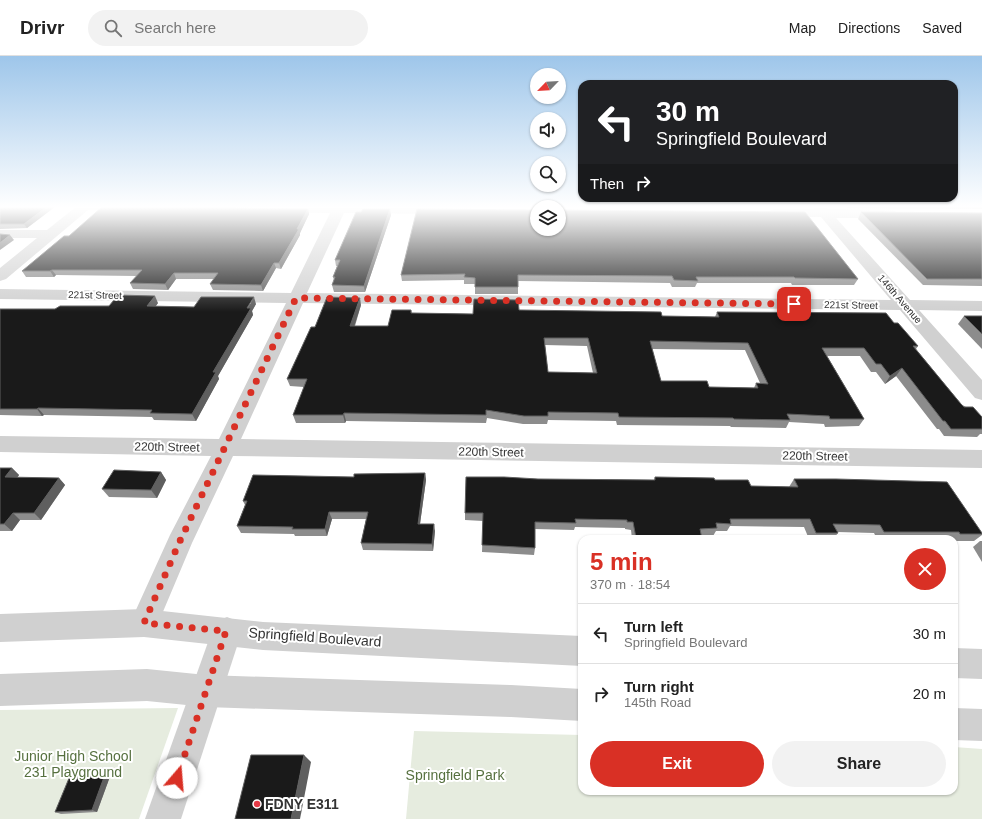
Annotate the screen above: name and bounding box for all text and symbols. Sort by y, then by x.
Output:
search box [88,10,368,46]
text: Drivr [20,17,64,38]
icon: search [102,17,124,39]
text: Search here [134,19,216,36]
text: Map [789,20,816,36]
text: Directions [838,20,900,36]
text: Saved [922,20,962,36]
north arrow [530,68,566,104]
map controls [530,68,566,236]
icon: left [590,96,642,148]
text: 30 m [656,96,720,127]
button: sound [530,112,566,148]
text: Springfield Boulevard [656,129,827,149]
button: search [530,156,566,192]
icon: right [632,172,654,194]
text: Then [590,175,624,192]
button: layers [530,200,566,236]
street label: 146th Avenue [876,272,924,326]
pin [777,287,811,321]
street label: 221st Street [68,289,122,301]
icon: arrive [783,293,805,315]
street label: 221st Street [824,299,878,311]
street label: 220th Street [134,439,200,455]
street label: 220th Street [458,444,524,460]
street label: 220th Street [782,448,848,464]
text: 5 min [590,548,653,575]
button: close [904,548,946,590]
text: 370 m · 18:54 [590,577,670,592]
text: Turn left [624,618,683,635]
icon: left [590,623,612,645]
street label: Springfield Boulevard [248,624,382,650]
text: 30 m [913,625,946,642]
text: Springfield Boulevard [624,635,748,650]
text: Turn right [624,678,694,695]
icon: right [590,683,612,705]
text: 20 m [913,685,946,702]
text: 145th Road [624,695,691,710]
button: Exit [590,741,764,787]
button: Share [772,741,946,787]
park label: Junior High School 231 Playground [14,748,132,780]
position arrow [156,757,198,799]
park label: Springfield Park [406,767,505,783]
place label: FDNY E311 [265,796,339,812]
marker: FDNY E311 [252,799,262,809]

